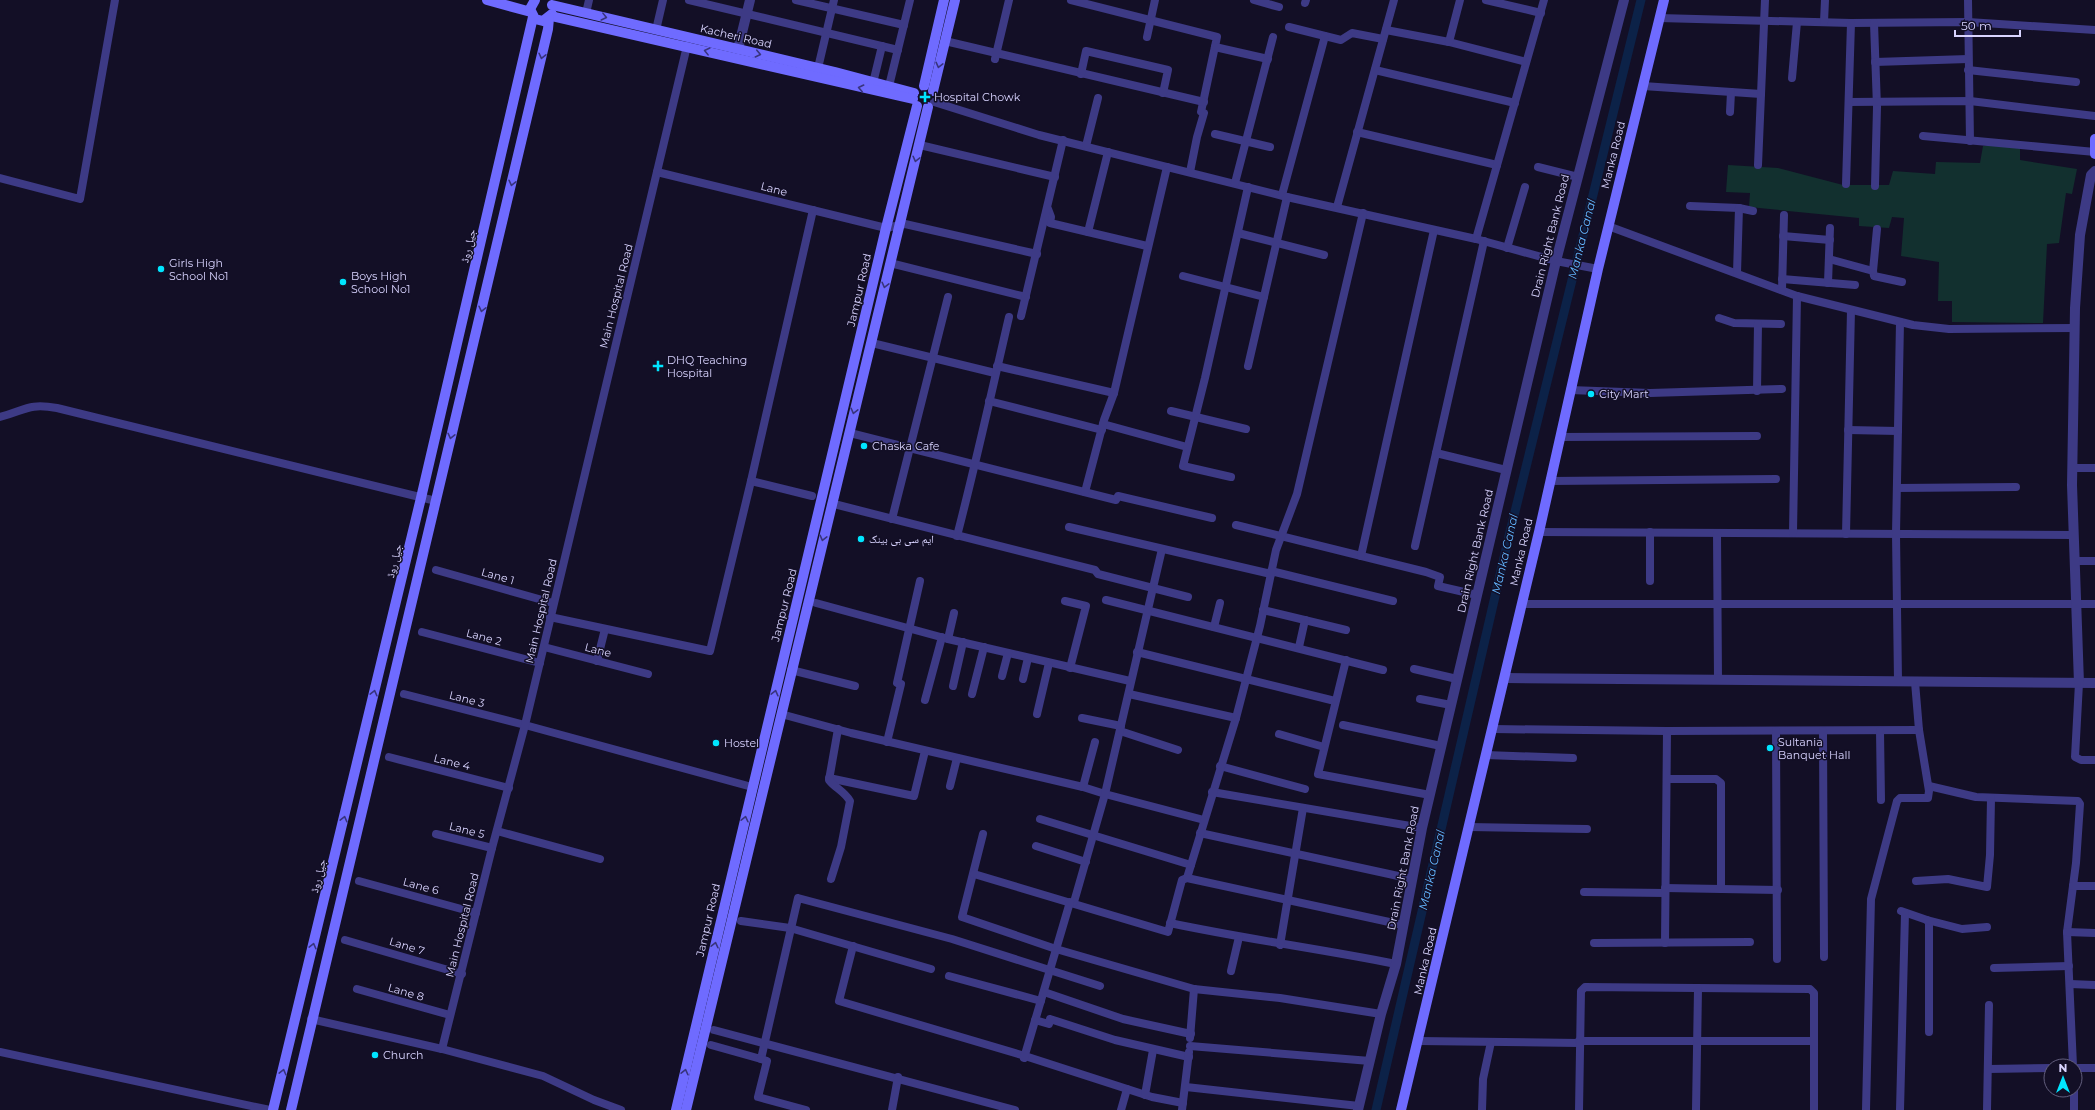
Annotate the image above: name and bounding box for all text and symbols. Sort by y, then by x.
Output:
one-way arrow [600,12,607,21]
scale bar [1955,12,2020,38]
text: 50 m [1961,18,1992,33]
street label: Kacheri Road [699,21,773,51]
one-way arrow [704,47,711,56]
one-way arrow [754,49,761,57]
one-way arrow [538,53,546,60]
one-way arrow [936,62,944,68]
one-way arrow [858,85,864,93]
place label: Hospital Chowk [934,90,1021,104]
marker: Hospital Chowk [919,91,931,103]
street label: Manka Road [1598,120,1628,190]
one-way arrow [912,156,920,162]
street label: Drain Right Bank Road [1528,173,1572,299]
street label: Lane [759,179,789,199]
one-way arrow [508,180,516,186]
water label: Manka Canal [1564,197,1599,280]
street label: جیل روڈ [457,228,479,264]
street label: Main Hospital Road [596,242,636,350]
street label: Jampur Road [844,252,874,329]
place label: Girls High School No1 [169,256,228,283]
marker: Girls High School No1 [156,264,166,274]
place label: Boys High School No1 [351,269,410,296]
marker: Boys High School No1 [338,277,348,287]
one-way arrow [881,281,890,288]
one-way arrow [478,306,486,312]
place label: DHQ Teaching Hospital [667,353,747,380]
marker: DHQ Teaching Hospital [652,360,664,372]
place label: City Mart [1599,387,1649,401]
marker: City Mart [1586,389,1596,399]
one-way arrow [851,408,859,415]
one-way arrow [448,432,456,439]
place label: Chaska Cafe [872,439,940,453]
marker: Chaska Cafe [859,441,869,451]
street label: Drain Right Bank Road [1454,488,1496,614]
water label: Manka Canal [1488,512,1521,595]
street label: Manka Road [1506,517,1536,587]
place label: ایم سی بی بینک [869,532,934,547]
one-way arrow [820,534,828,541]
marker: ایم سی بی بینک [856,534,866,544]
street label: جیل روڈ [383,543,405,579]
street label: Main Hospital Road [522,557,560,665]
street label: Lane 1 [480,565,516,587]
street label: Jampur Road [768,567,800,644]
street label: Lane 2 [465,626,503,648]
street label: Lane [583,640,613,660]
street label: Lane 3 [448,688,486,710]
one-way arrow [770,689,779,696]
one-way arrow [370,690,378,696]
place label: Sultania Banquet Hall [1778,735,1850,762]
place label: Hostel [724,736,759,750]
marker: Hostel [711,738,721,748]
marker: Sultania Banquet Hall [1765,743,1775,753]
street label: Lane 4 [432,751,472,773]
street label: Drain Right Bank Road [1384,805,1422,931]
one-way arrow [339,816,348,823]
one-way arrow [740,816,748,822]
street label: Lane 5 [448,819,486,841]
water label: Manka Canal [1415,828,1448,911]
street label: جیل روڈ [307,858,329,894]
street label: Main Hospital Road [442,871,482,979]
street label: Lane 6 [401,874,441,898]
street label: Jampur Road [693,882,723,959]
street label: Manka Road [1410,926,1440,996]
street label: Lane 7 [388,934,426,958]
one-way arrow [710,942,718,949]
one-way arrow [309,943,317,949]
street label: Lane 8 [386,980,426,1004]
place label: Church [383,1048,423,1062]
marker: Church [370,1050,380,1060]
north arrow [2043,1058,2083,1098]
text: N [2059,1061,2067,1075]
one-way arrow [278,1069,286,1075]
one-way arrow [680,1069,688,1075]

